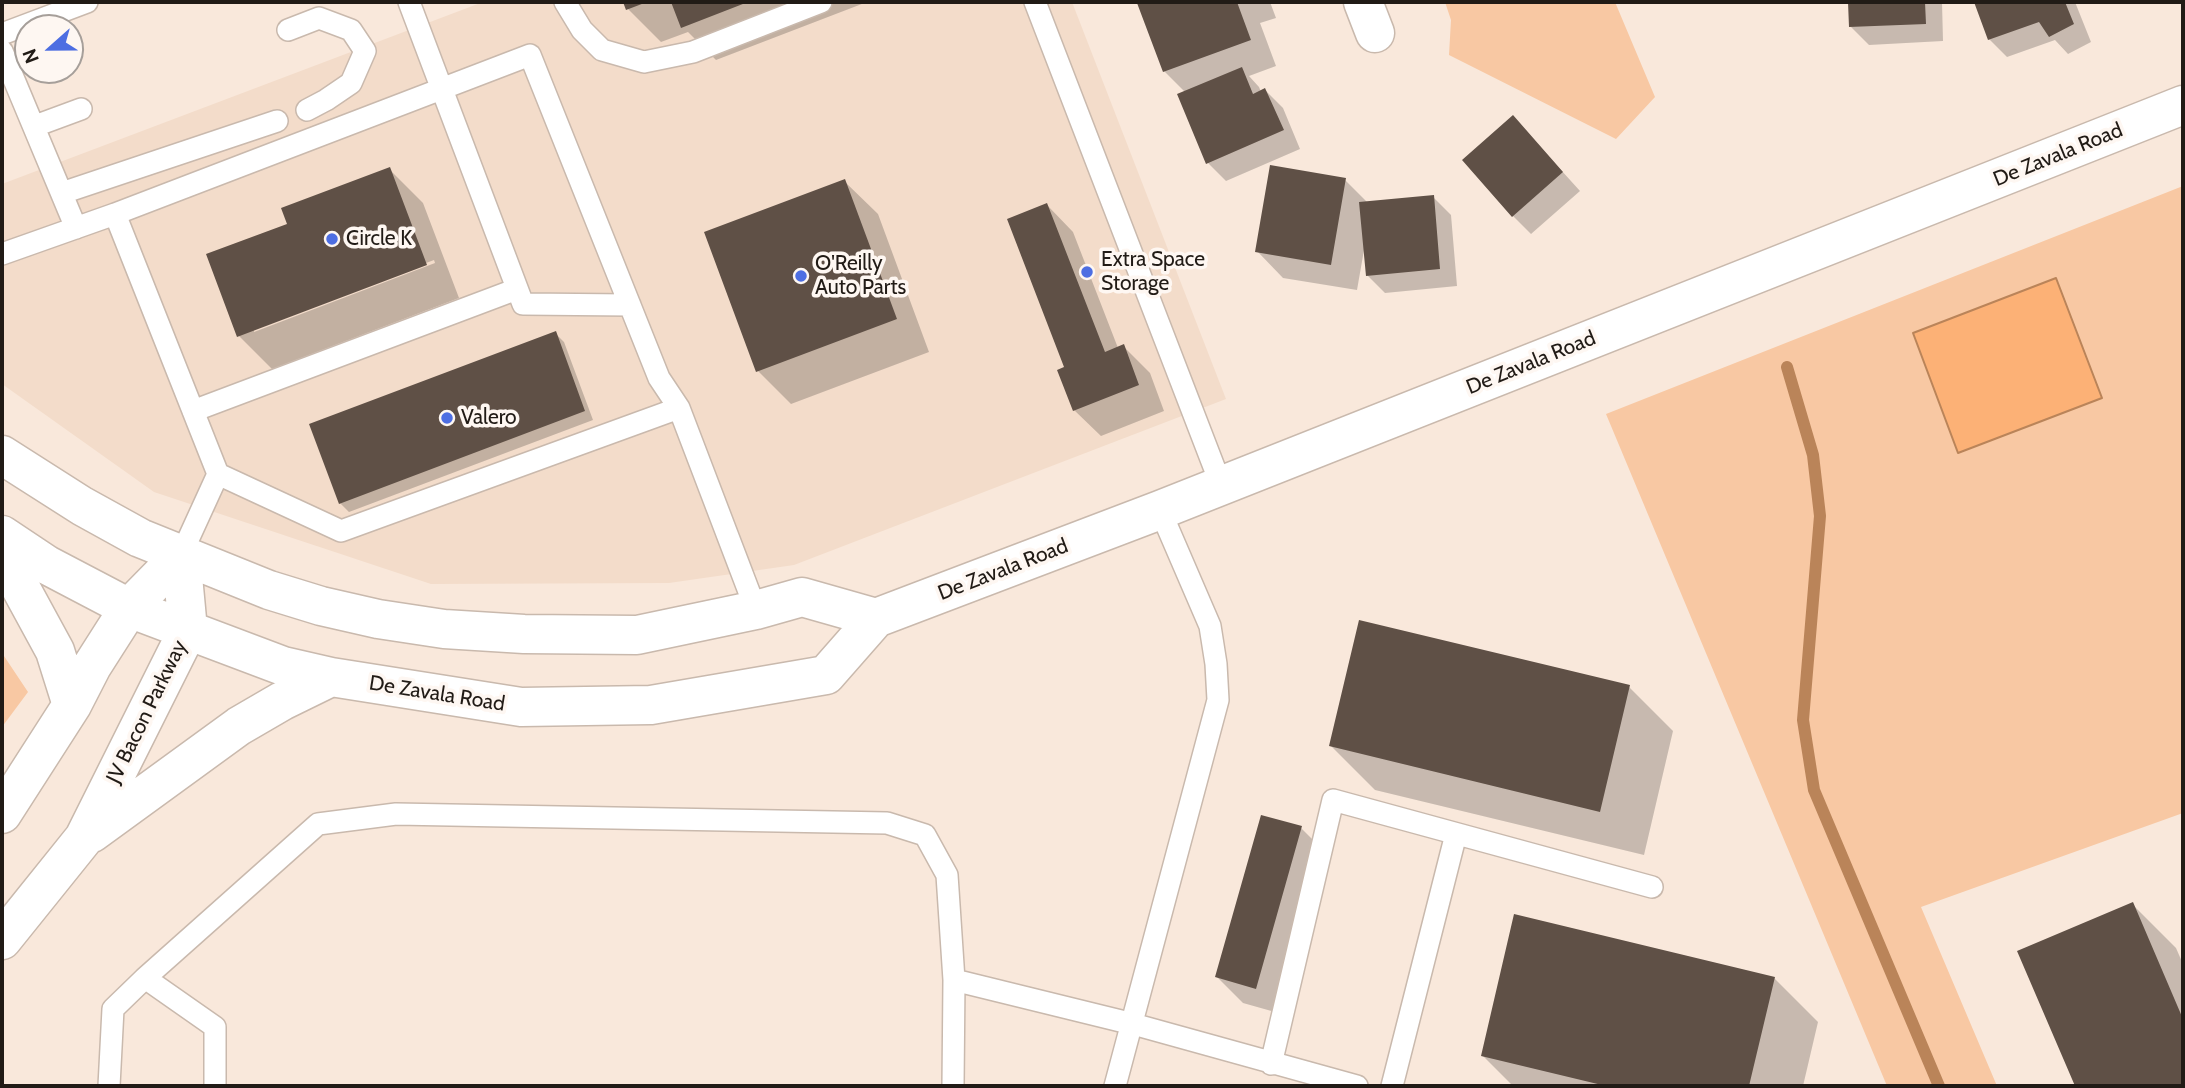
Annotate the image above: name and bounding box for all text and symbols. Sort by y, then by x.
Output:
north arrow [14,14,84,84]
text: N [18,46,44,66]
street label: De Zavala Road [1990,118,2126,192]
place label: Circle K [346,226,412,252]
marker: Circle K [324,231,340,247]
place label: Extra Space Storage [1101,247,1205,297]
place label: O'Reilly Auto Parts [815,251,906,301]
marker: Extra Space Storage [1079,264,1095,280]
marker: O'Reilly Auto Parts [793,268,809,284]
street label: De Zavala Road [1463,326,1599,400]
place label: Valero [461,405,517,431]
marker: Valero [439,410,455,426]
street label: De Zavala Road [934,534,1072,606]
street label: JV Bacon Parkway [101,636,193,788]
street label: De Zavala Road [367,671,507,717]

